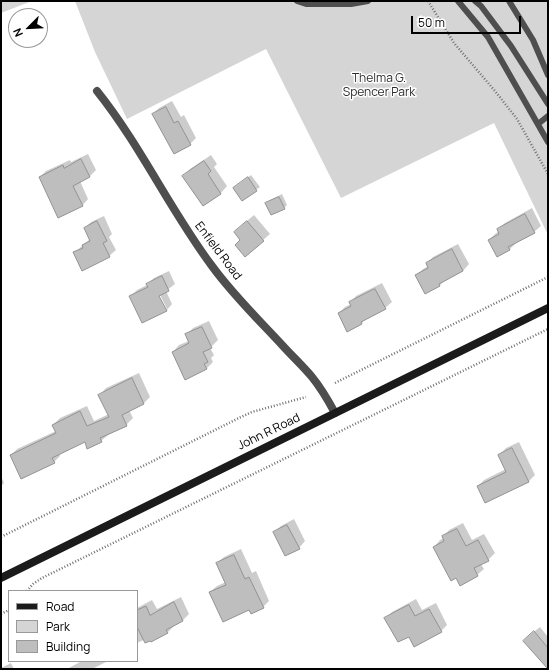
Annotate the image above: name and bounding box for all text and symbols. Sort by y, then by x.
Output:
north arrow [8,8,48,48]
scale bar [413,8,523,34]
text: 50 m [418,14,445,31]
text: N [9,26,26,39]
park label: Thelma G. Spencer Park [343,72,415,100]
street label: Enfield Road [191,219,245,283]
street label: John R Road [235,411,303,453]
legend [8,590,138,662]
text: Road [46,598,74,615]
text: Park [46,618,70,635]
text: Building [46,638,90,655]

